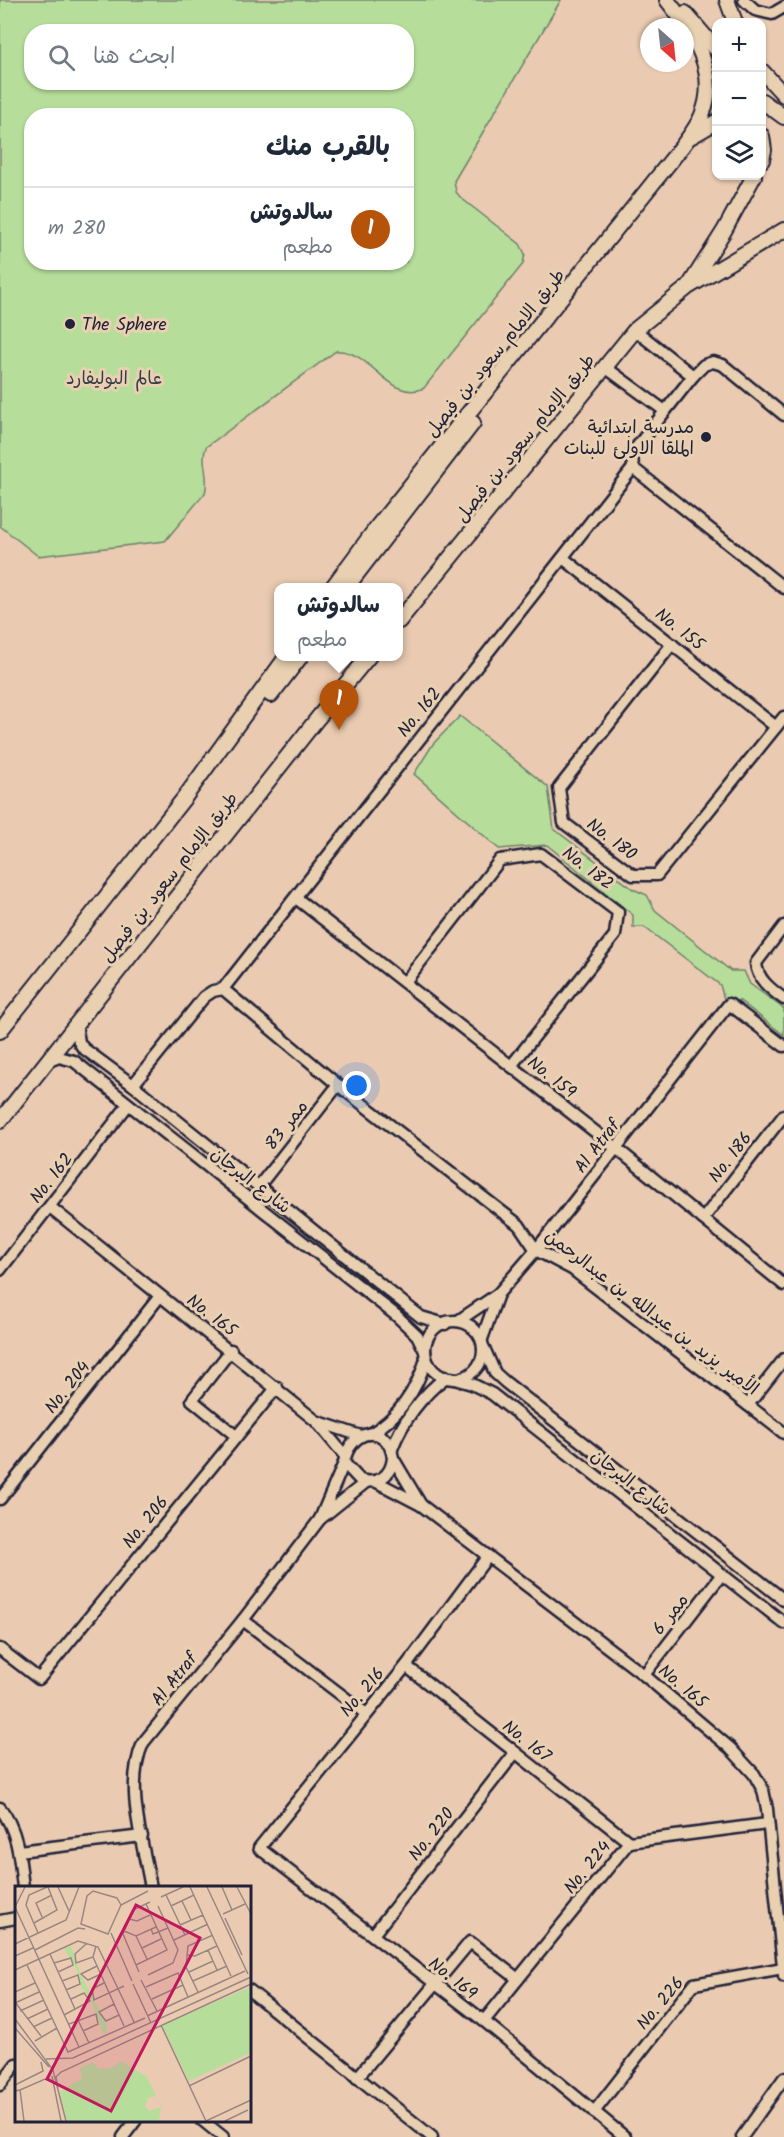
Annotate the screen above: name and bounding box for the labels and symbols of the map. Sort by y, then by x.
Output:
north arrow [640,18,694,72]
street label: طريق الامام سعود بن فيصل [419,263,573,445]
place label: The Sphere [82,311,167,340]
marker: The Sphere [63,317,77,331]
street label: طريق الإمام سعود بن فيصل [449,348,604,530]
park label: عالم البوليفارد [66,365,162,394]
place label: مدرسة ابتدائية الملقا الاولئ للبنات [564,414,694,464]
marker: مدرسة ابتدائية الملقا الاولئ للبنات [699,430,713,444]
street label: No. 155 [648,601,711,660]
pin: 1 [320,680,358,730]
street label: No. 162 [391,681,450,745]
street label: طريق الإمام سعود بن فيصل [94,786,246,970]
street label: No. 180 [579,811,643,869]
street label: No. 182 [555,840,619,898]
street label: No. 159 [520,1050,582,1107]
your location [342,1071,371,1100]
street label: ممر 83 [258,1094,316,1158]
street label: Al Atraf [568,1112,630,1180]
street label: No. 186 [702,1126,761,1190]
street label: شارع البرجان [204,1140,297,1222]
street label: No. 162 [23,1147,81,1211]
street label: الأمير يزيد بن عبدالله بن عبدالرحمن [538,1223,764,1404]
street label: No. 165 [180,1287,244,1346]
street label: No. 204 [38,1355,98,1421]
street label: شارع البرجان [584,1442,677,1524]
street label: No. 206 [116,1490,177,1556]
street label: ممر 6 [645,1588,697,1642]
street label: Al Atraf [144,1645,207,1713]
street label: No. 165 [651,1658,714,1717]
street label: No. 216 [333,1661,393,1724]
street label: No. 167 [495,1714,558,1771]
street label: No. 220 [402,1802,463,1868]
street label: No. 224 [557,1834,619,1901]
inset map [15,1886,250,2122]
street label: No. 169 [421,1950,483,2008]
street label: No. 226 [630,1971,692,2037]

